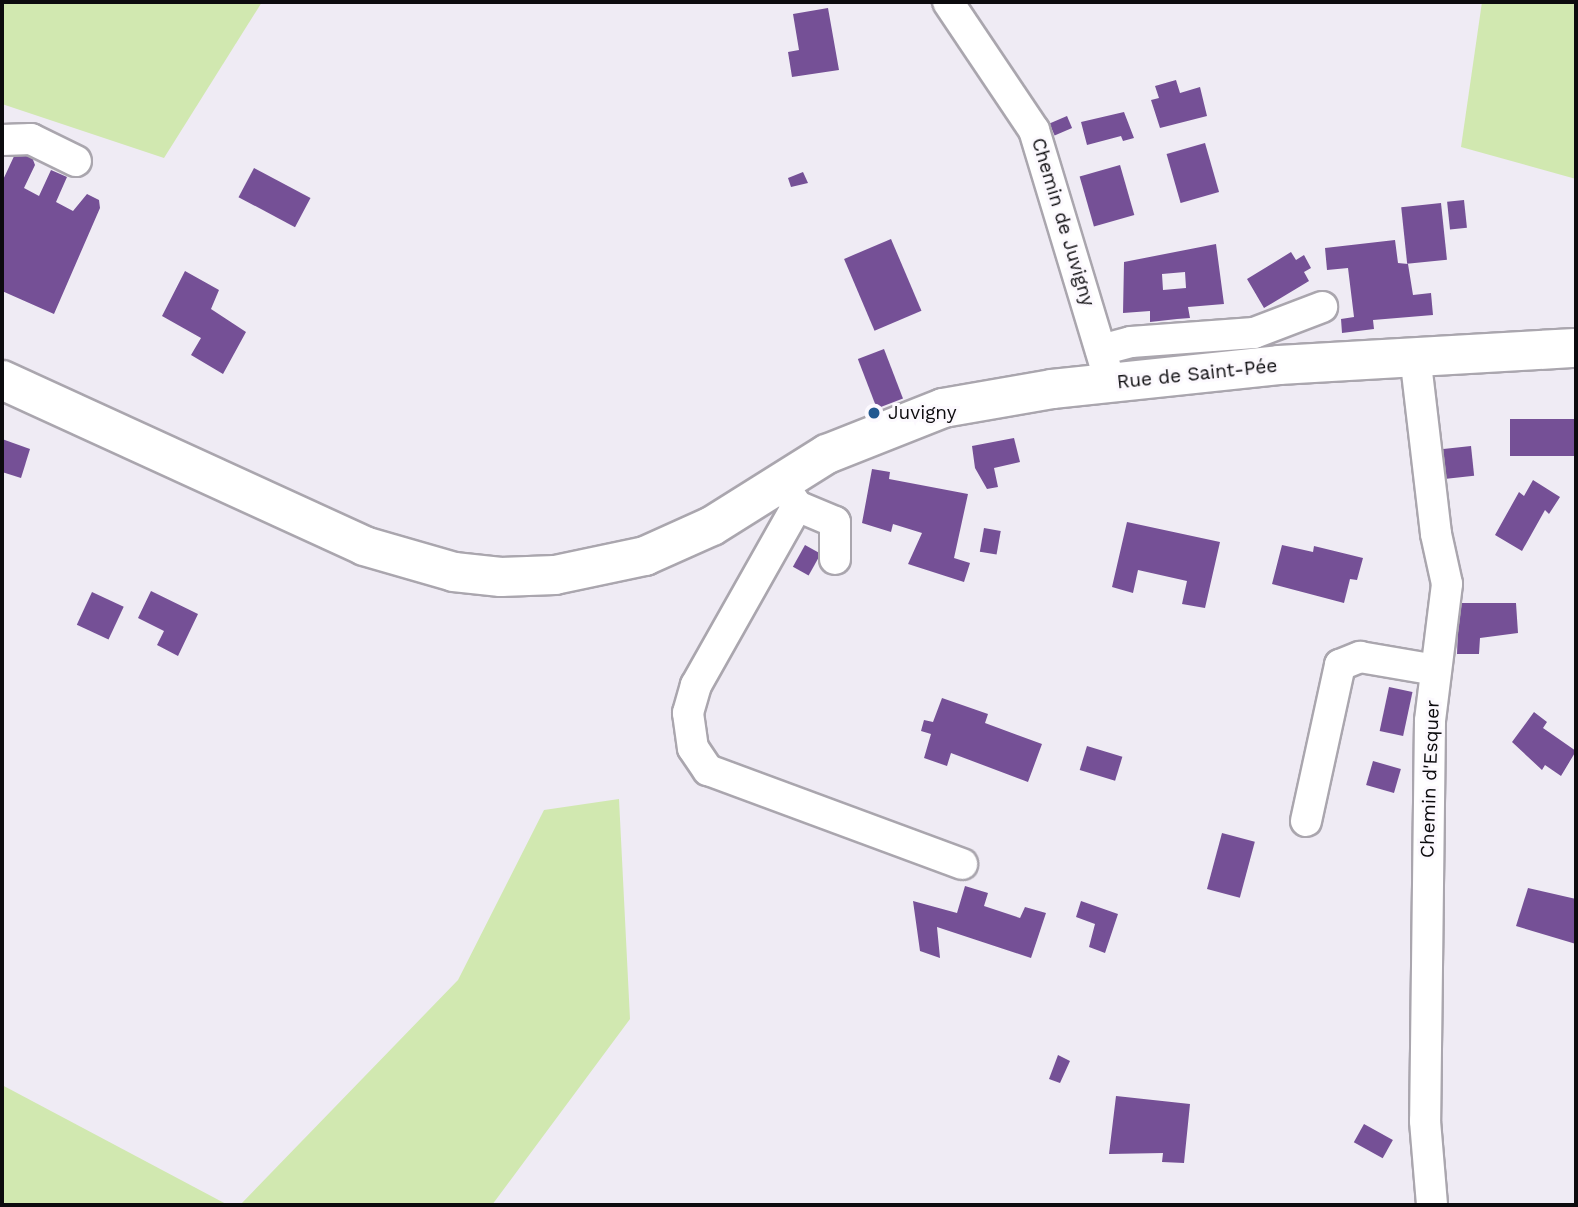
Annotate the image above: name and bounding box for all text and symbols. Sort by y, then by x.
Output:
street label: Chemin de Juvigny [1026,135,1100,309]
street label: Rue de Saint-Pée [1116,354,1278,394]
place label: Juvigny [888,402,957,424]
marker: Juvigny [866,405,882,421]
street label: Chemin d'Esquer [1416,700,1444,858]

